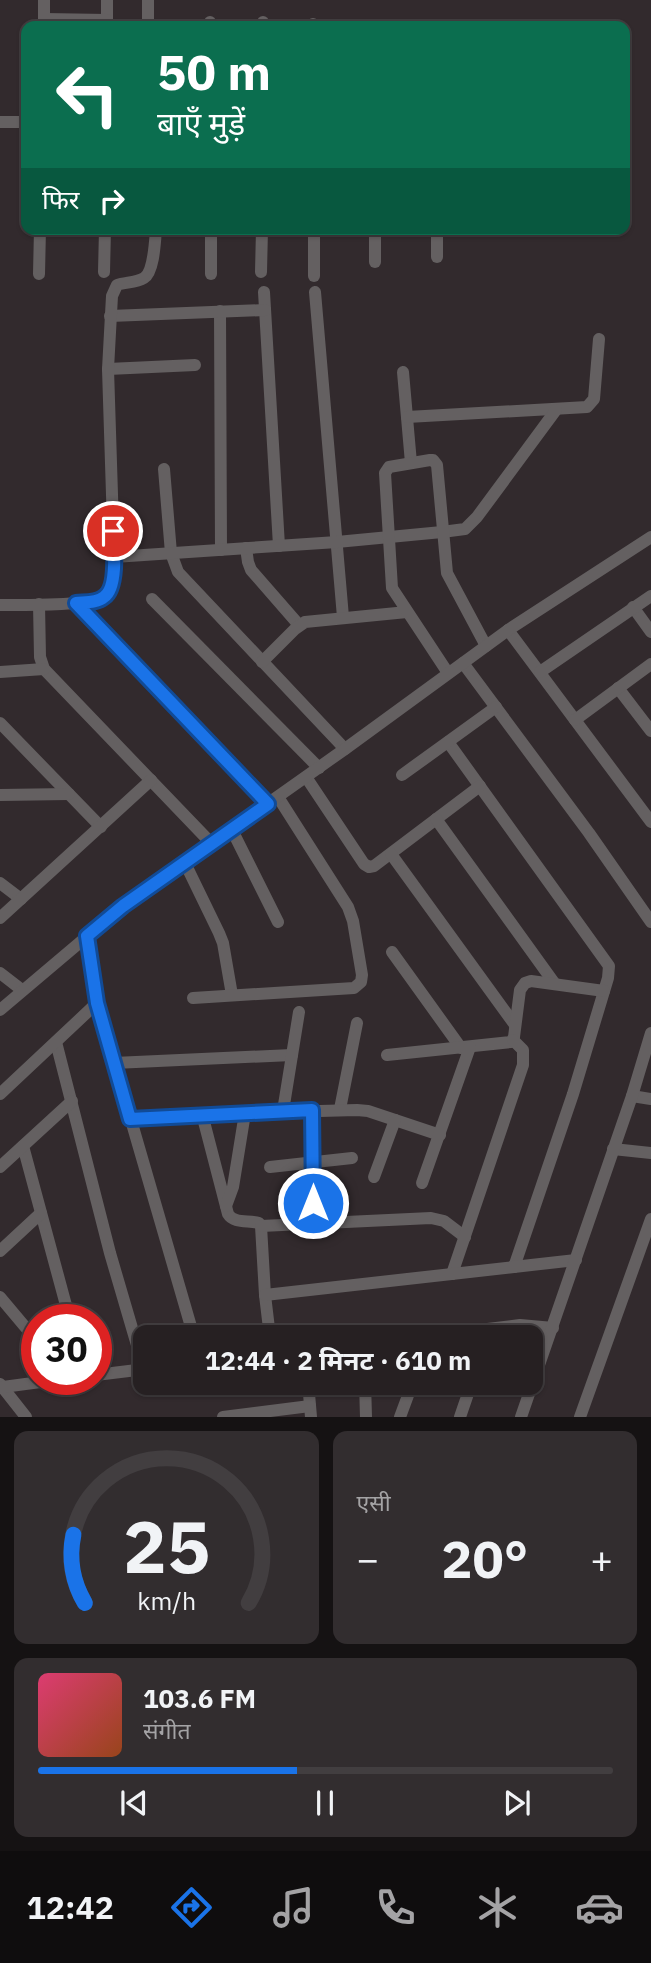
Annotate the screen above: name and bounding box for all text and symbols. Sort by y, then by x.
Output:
text: 50 m [157,40,271,103]
icon: left [42,49,133,140]
text: बाएँ मुड़ें [157,102,245,144]
text: फिर [42,182,79,216]
icon: right [93,182,131,220]
pin [83,501,143,561]
icon: arrive [94,512,132,550]
position arrow [276,1166,350,1240]
speed limit sign: 30 [21,1304,112,1395]
text: 12:44 · 2 मिनट · 610 m [205,1343,471,1377]
text: एसी [357,1487,391,1517]
text: 25 [123,1499,210,1594]
text: 20° [441,1525,528,1592]
text: − [357,1534,379,1583]
text: + [590,1534,613,1583]
text: km/h [137,1584,196,1617]
text: 103.6 FM [143,1681,256,1715]
text: संगीत [143,1715,191,1745]
icon: previous [115,1784,153,1822]
icon: pause [306,1784,344,1822]
icon: next [498,1784,536,1822]
icon: directions [167,1883,216,1932]
icon: music [269,1883,318,1932]
icon: phone [371,1883,420,1932]
icon: climate [473,1883,522,1932]
icon: car [575,1883,624,1932]
text: 12:42 [27,1886,114,1928]

